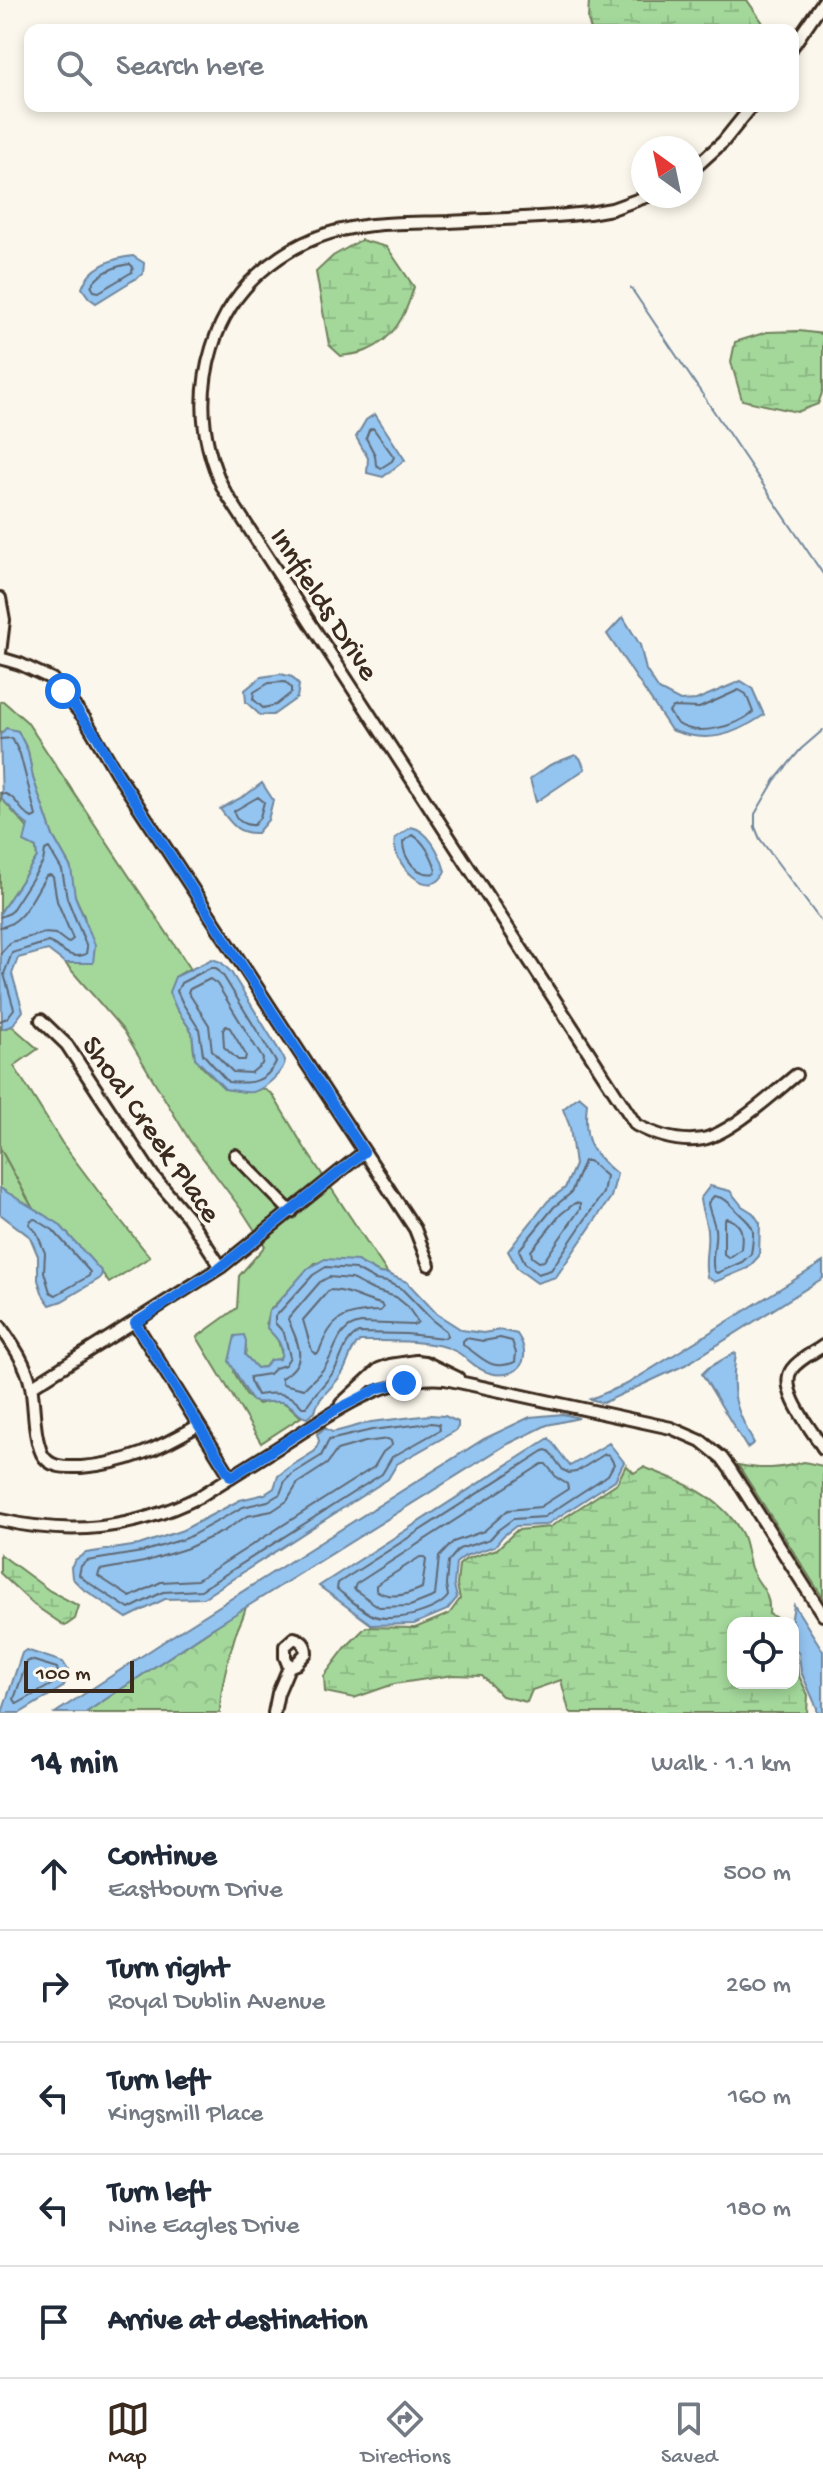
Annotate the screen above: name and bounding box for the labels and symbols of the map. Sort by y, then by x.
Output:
north arrow [631,136,703,208]
street label: Innfields Drive [260,523,385,689]
route start [45,673,81,709]
street label: Shoal Creek Place [72,1031,227,1231]
route end [386,1365,422,1401]
scale bar [24,1657,134,1693]

